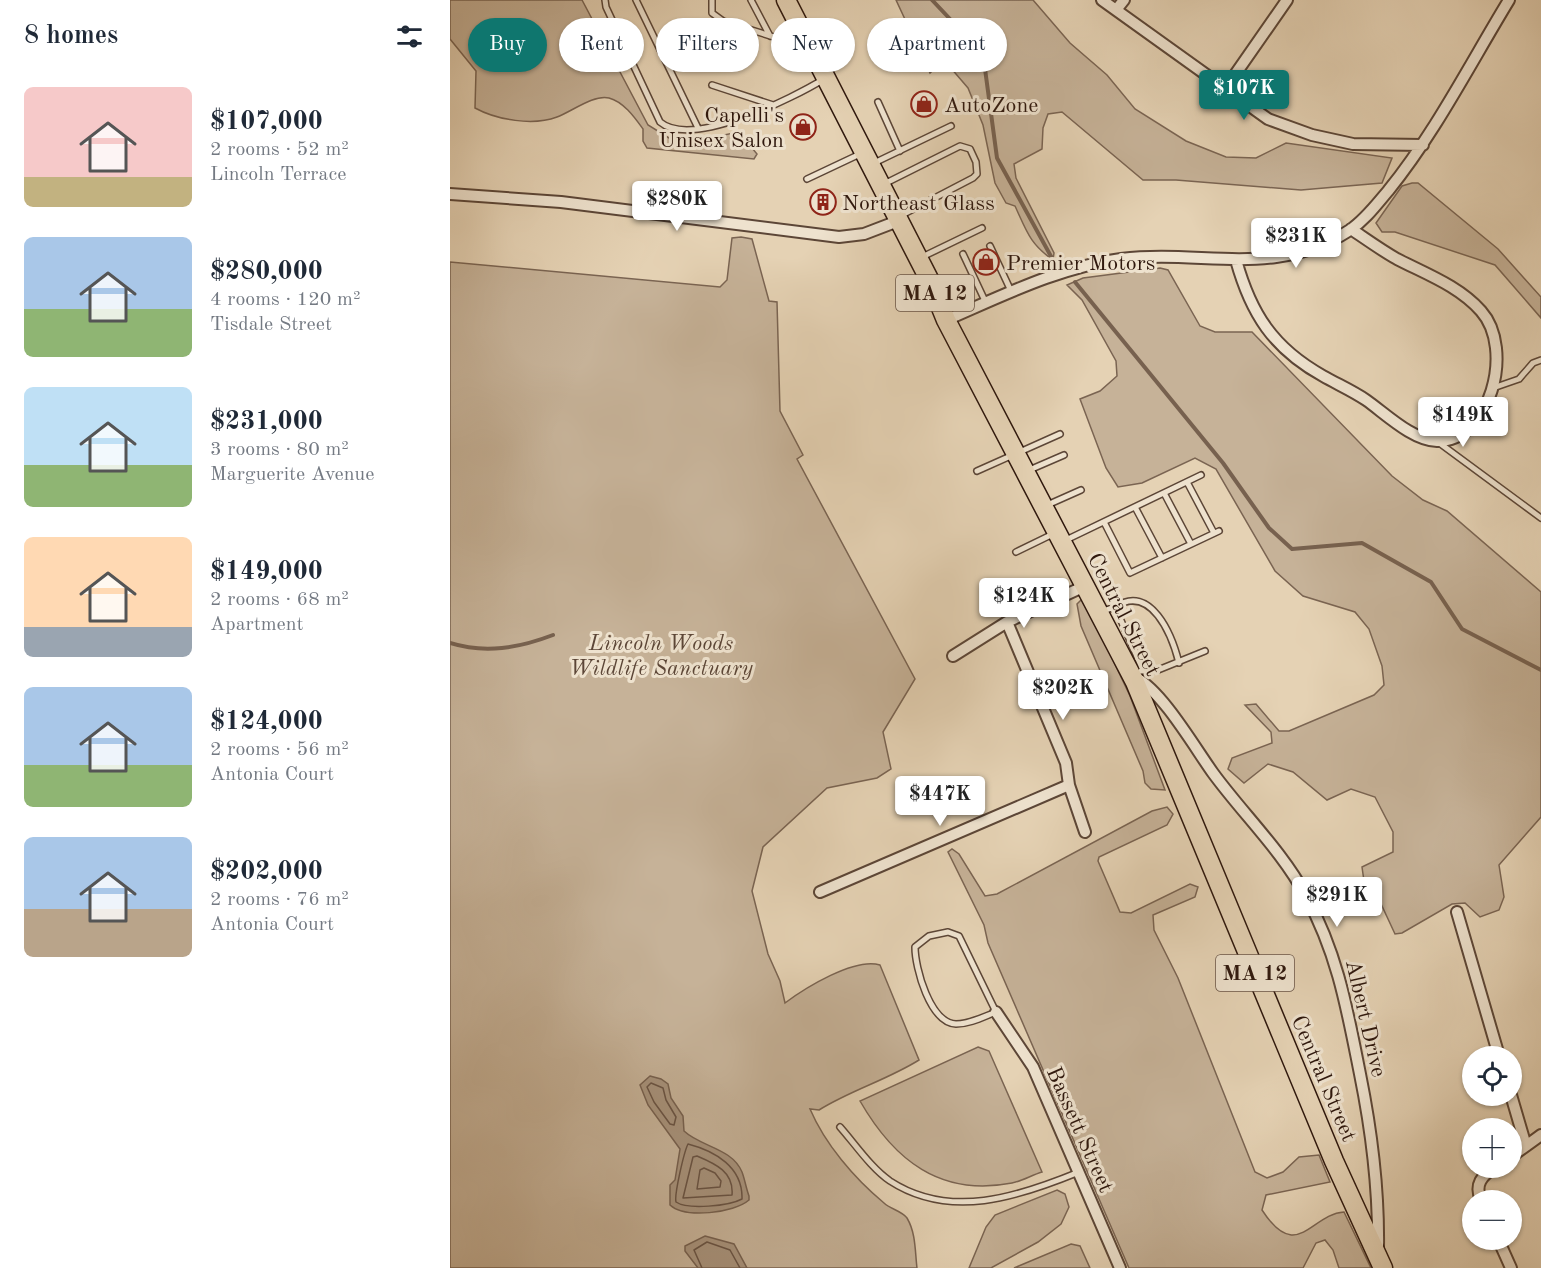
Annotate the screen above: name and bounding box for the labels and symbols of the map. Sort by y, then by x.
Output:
pin: $107K [1202,70,1286,121]
shop icon: AutoZone [909,89,939,119]
place label: AutoZone [944,95,1038,117]
place label: Capelli's Unisex Salon [659,105,784,152]
shop icon: Capelli's Unisex Salon [788,112,818,142]
pin: $280K [635,181,719,232]
building icon: Northeast Glass [808,187,838,217]
place label: Northeast Glass [842,193,995,215]
pin: $231K [1254,218,1338,269]
shop icon: Premier Motors [971,247,1001,277]
place label: Premier Motors [1006,253,1155,275]
road number: MA 12 [896,275,974,311]
pin: $149K [1421,397,1505,448]
street label: Central Street [1083,550,1164,680]
pin: $124K [982,578,1066,629]
park label: Lincoln Woods Wildlife Sanctuary [569,633,754,680]
pin: $202K [1021,670,1105,721]
pin: $447K [898,776,982,827]
pin: $291K [1295,877,1379,928]
road number: MA 12 [1216,955,1294,991]
street label: Albert Drive [1341,958,1389,1079]
street label: Central Street [1287,1012,1360,1145]
street label: Bassett Street [1042,1064,1117,1196]

